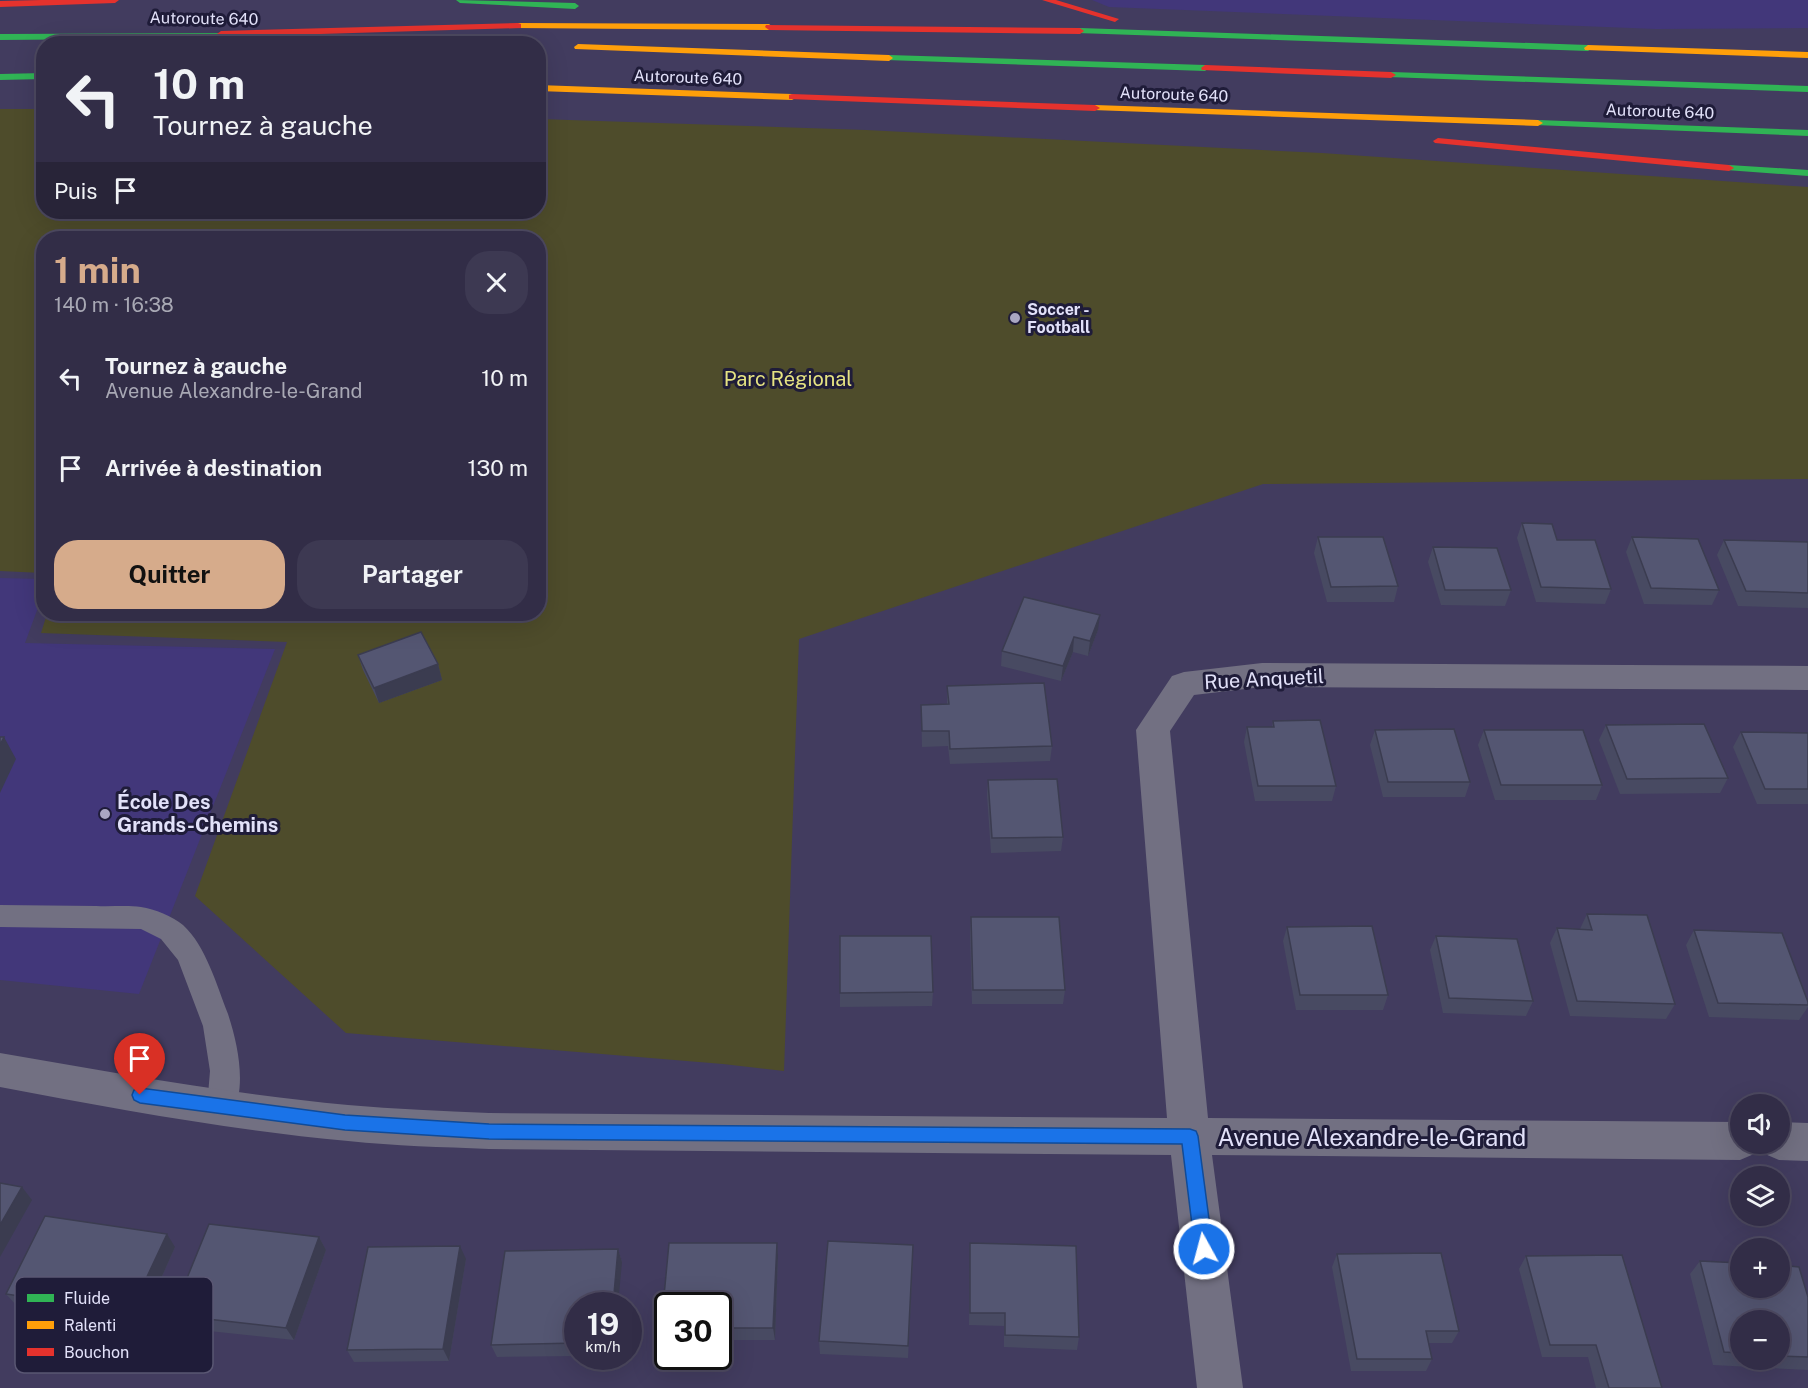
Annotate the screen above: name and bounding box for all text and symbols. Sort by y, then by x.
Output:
street label: Autoroute 640 [150,8,259,29]
text: 10 m [153,59,245,108]
icon: left [54,60,132,138]
street label: Autoroute 640 [633,66,743,89]
street label: Autoroute 640 [1119,83,1229,106]
street label: Autoroute 640 [1605,100,1715,123]
text: Tournez à gauche [153,109,373,141]
icon: arrive [109,174,142,207]
text: Puis [54,178,97,204]
text: 1 min [54,249,141,291]
button: close [465,251,528,314]
text: 140 m · 16:38 [54,293,174,317]
place label: Soccer - Football [1027,300,1090,337]
marker: Soccer - Football [1008,311,1022,325]
text: Tournez à gauche [105,353,287,379]
icon: left [54,362,87,395]
text: 10 m [481,365,528,391]
park label: Parc Régional [724,367,852,391]
text: Avenue Alexandre-le-Grand [105,379,362,403]
icon: arrive [54,452,87,485]
text: Arrivée à destination [105,455,322,481]
text: 130 m [467,455,528,481]
button: Quitter [54,540,285,609]
button: Partager [297,540,528,609]
street label: Rue Anquetil [1203,664,1325,694]
place label: École Des Grands-Chemins [117,789,278,837]
marker: École Des Grands-Chemins [98,807,112,821]
pin [114,1033,165,1095]
icon: arrive [123,1042,156,1075]
map controls [1730,1094,1790,1370]
button: sound [1730,1094,1790,1154]
street label: Avenue Alexandre-le-Grand [1218,1123,1526,1151]
button: layers [1730,1166,1790,1226]
position arrow [1172,1217,1236,1281]
button: + [1730,1238,1790,1298]
legend [15,1277,213,1373]
text: Fluide [64,1289,110,1308]
speed limit sign: 30 [654,1292,732,1370]
text: 19 [587,1306,619,1342]
button: − [1730,1310,1790,1370]
text: Ralenti [64,1316,116,1335]
text: km/h [585,1338,621,1355]
text: Bouchon [64,1343,129,1362]

